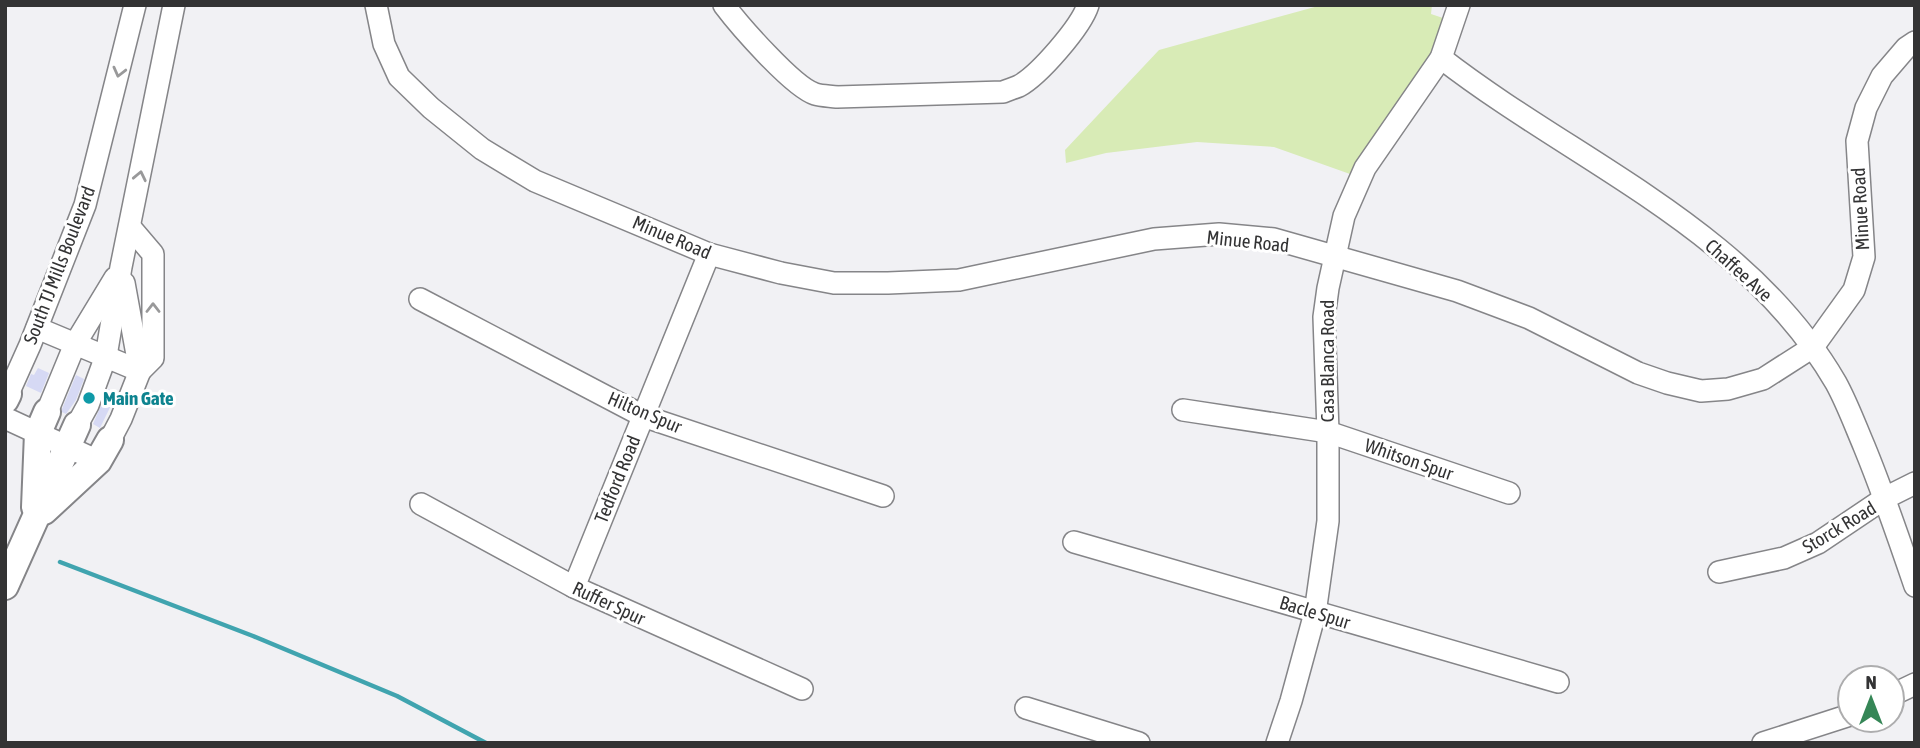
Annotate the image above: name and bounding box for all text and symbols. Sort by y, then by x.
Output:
one-way arrow [113,66,127,78]
street label: Minue Road [1847,167,1873,251]
one-way arrow [131,170,146,182]
street label: South TJ Mills Boulevard [19,183,99,347]
street label: Minue Road [630,211,714,263]
street label: Minue Road [1206,226,1290,256]
street label: Chaffee Ave [1701,234,1777,306]
street label: Casa Blanca Road [1316,300,1338,422]
one-way arrow [145,303,161,313]
place label: Main Gate [103,387,174,409]
street label: Hilton Spur [605,387,686,438]
marker: Main Gate [81,390,97,406]
street label: Tedford Road [589,432,645,526]
street label: Whitson Spur [1362,434,1456,485]
street label: Storck Road [1798,496,1880,558]
street label: Ruffer Spur [569,577,649,630]
street label: Bacle Spur [1277,591,1353,633]
north arrow [1836,664,1906,734]
text: N [1865,671,1877,693]

